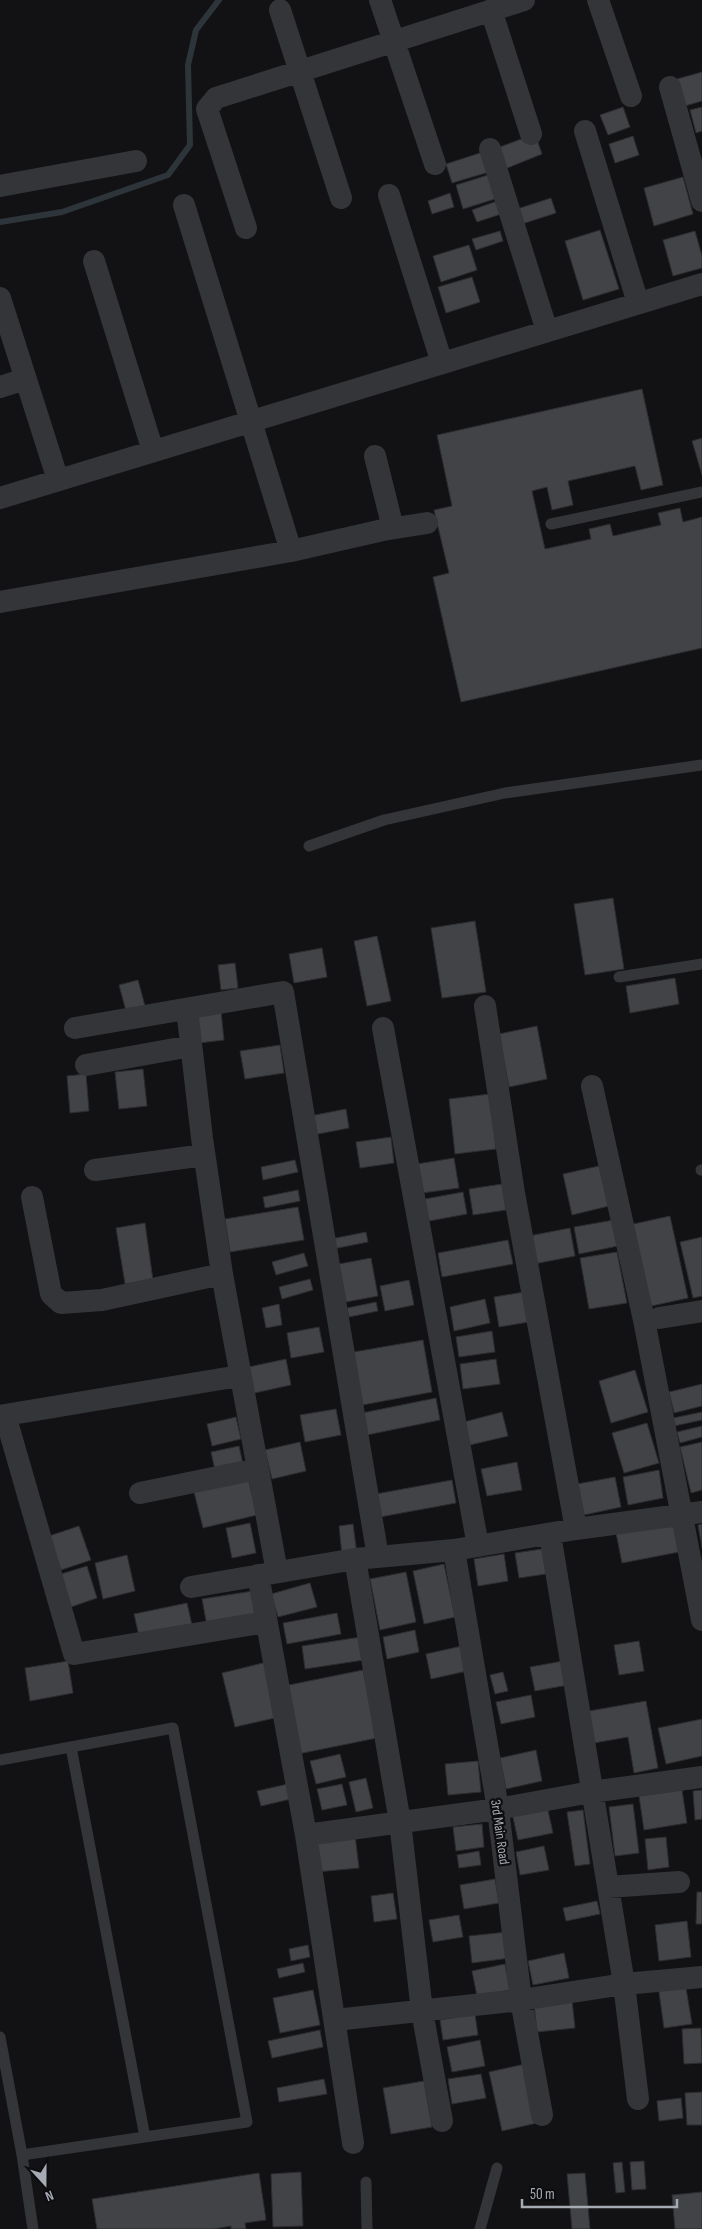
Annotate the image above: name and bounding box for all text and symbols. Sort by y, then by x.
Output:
street label: 3rd Main Road [487,1798,513,1866]
north arrow [20,2159,70,2209]
scale bar [522,2176,677,2208]
text: 50 m [530,2185,555,2204]
text: N [43,2186,56,2205]

